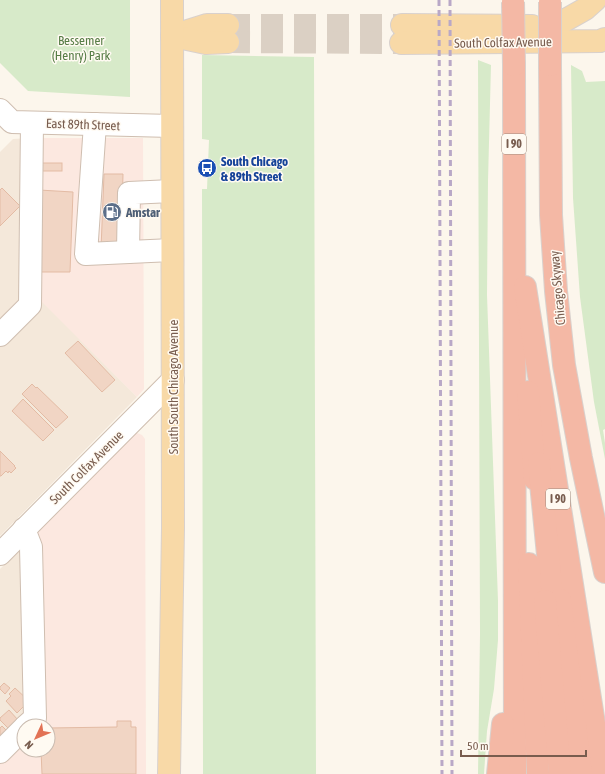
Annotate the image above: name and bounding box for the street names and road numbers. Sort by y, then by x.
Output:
street label: South Colfax Avenue [454,34,552,51]
street label: East 89th Street [46,116,121,133]
road number: I 90 [502,134,526,154]
street label: Chicago Skyway [547,249,568,326]
street label: South South Chicago Avenue [166,320,181,454]
street label: South Colfax Avenue [46,427,126,507]
road number: I 90 [546,489,570,509]

